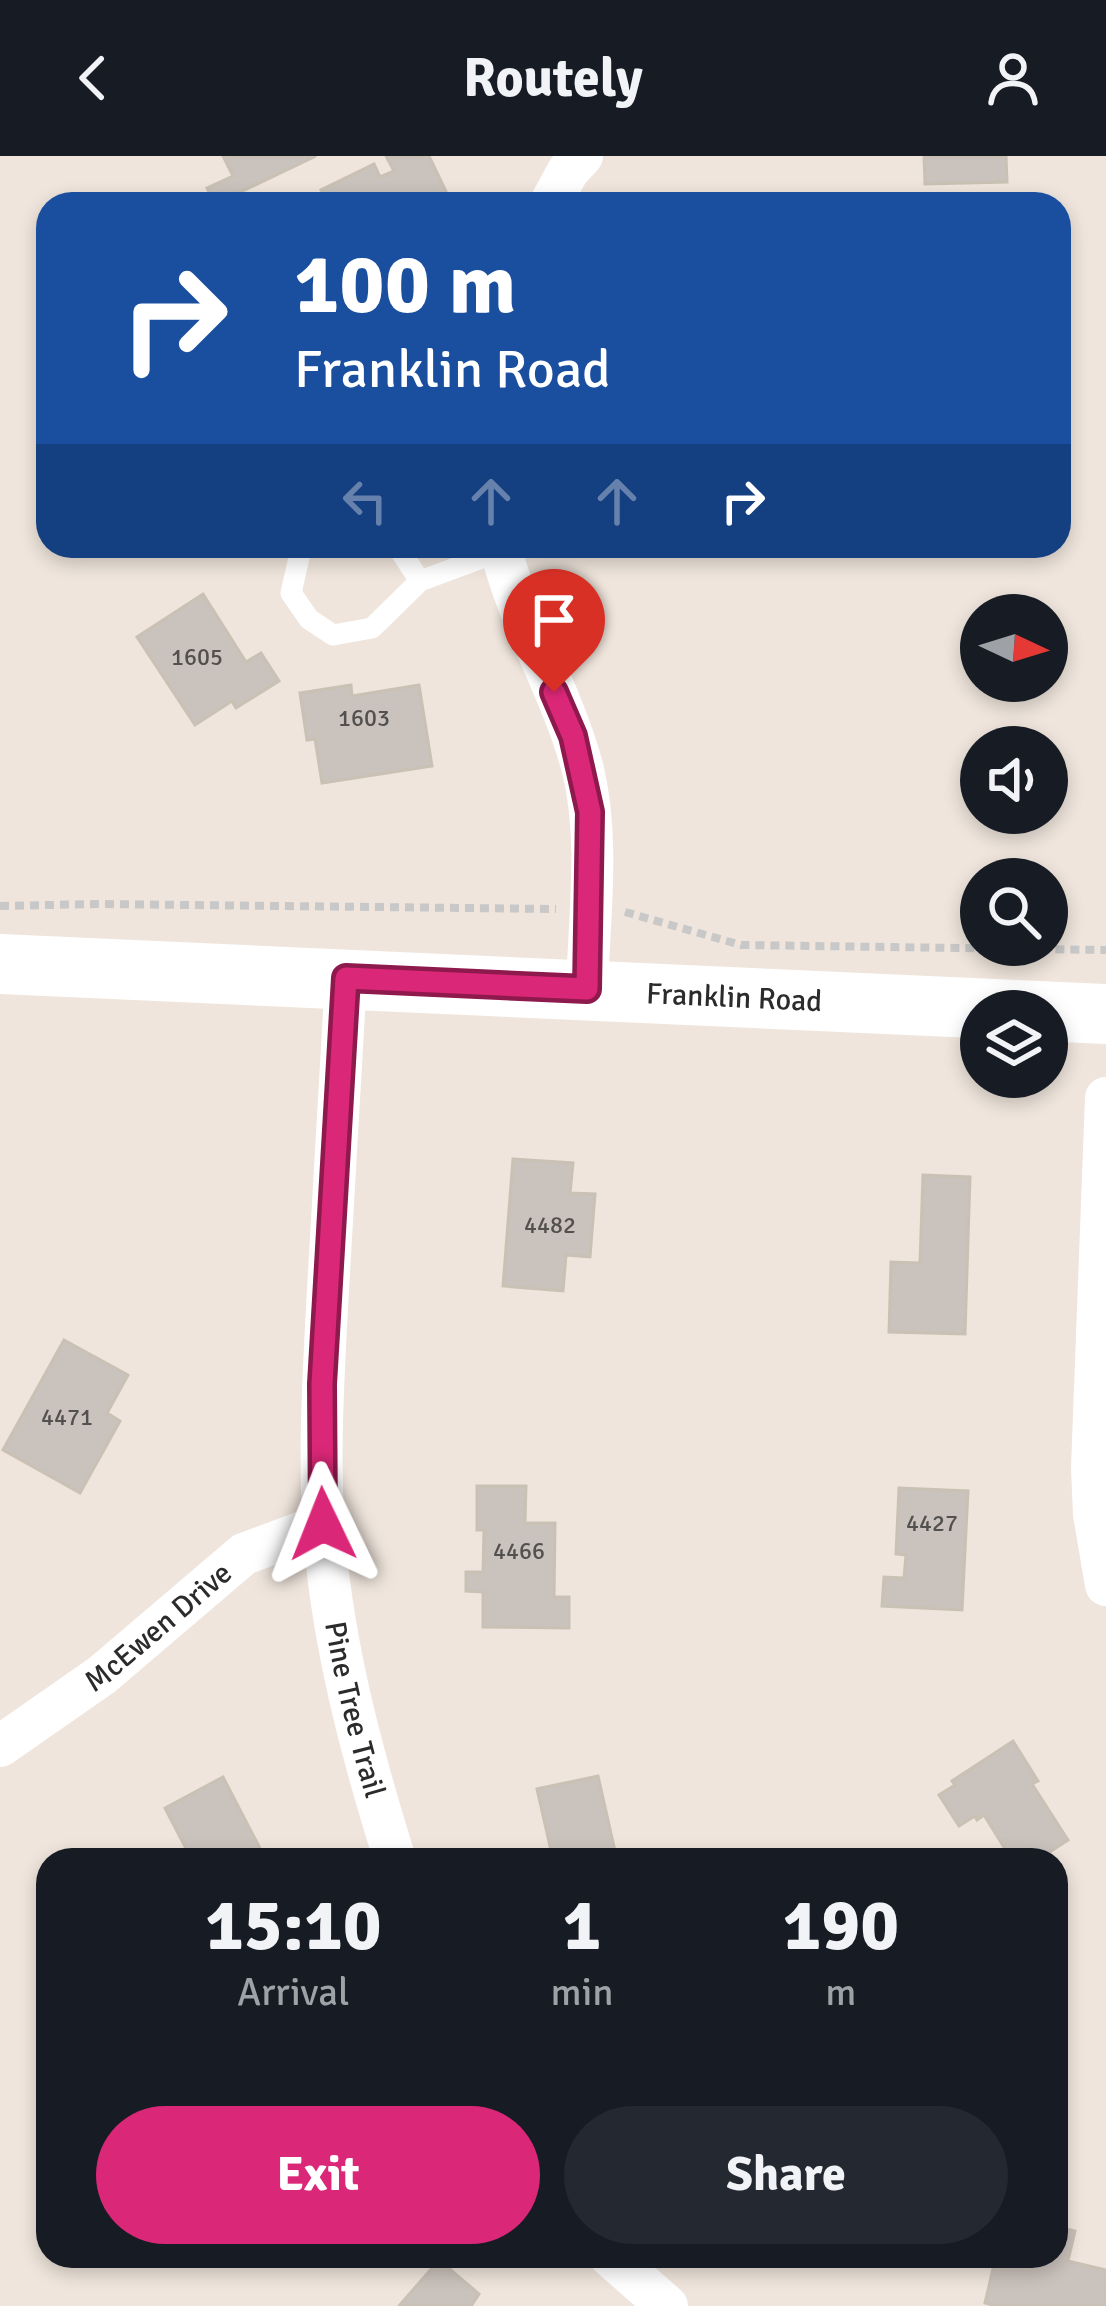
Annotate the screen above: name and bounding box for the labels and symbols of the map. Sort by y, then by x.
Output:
pin [503,569,605,692]
north arrow [960,594,1068,702]
house number: 1605 [171,642,223,672]
house number: 1603 [338,703,390,733]
street label: Franklin Road [645,975,823,1020]
house number: 4482 [524,1210,576,1240]
house number: 4471 [41,1402,93,1432]
position arrow [260,1461,386,1587]
house number: 4427 [906,1508,958,1538]
house number: 4466 [493,1536,545,1566]
street label: McEwen Drive [78,1555,239,1700]
street label: Pine Tree Trail [316,1619,393,1802]

